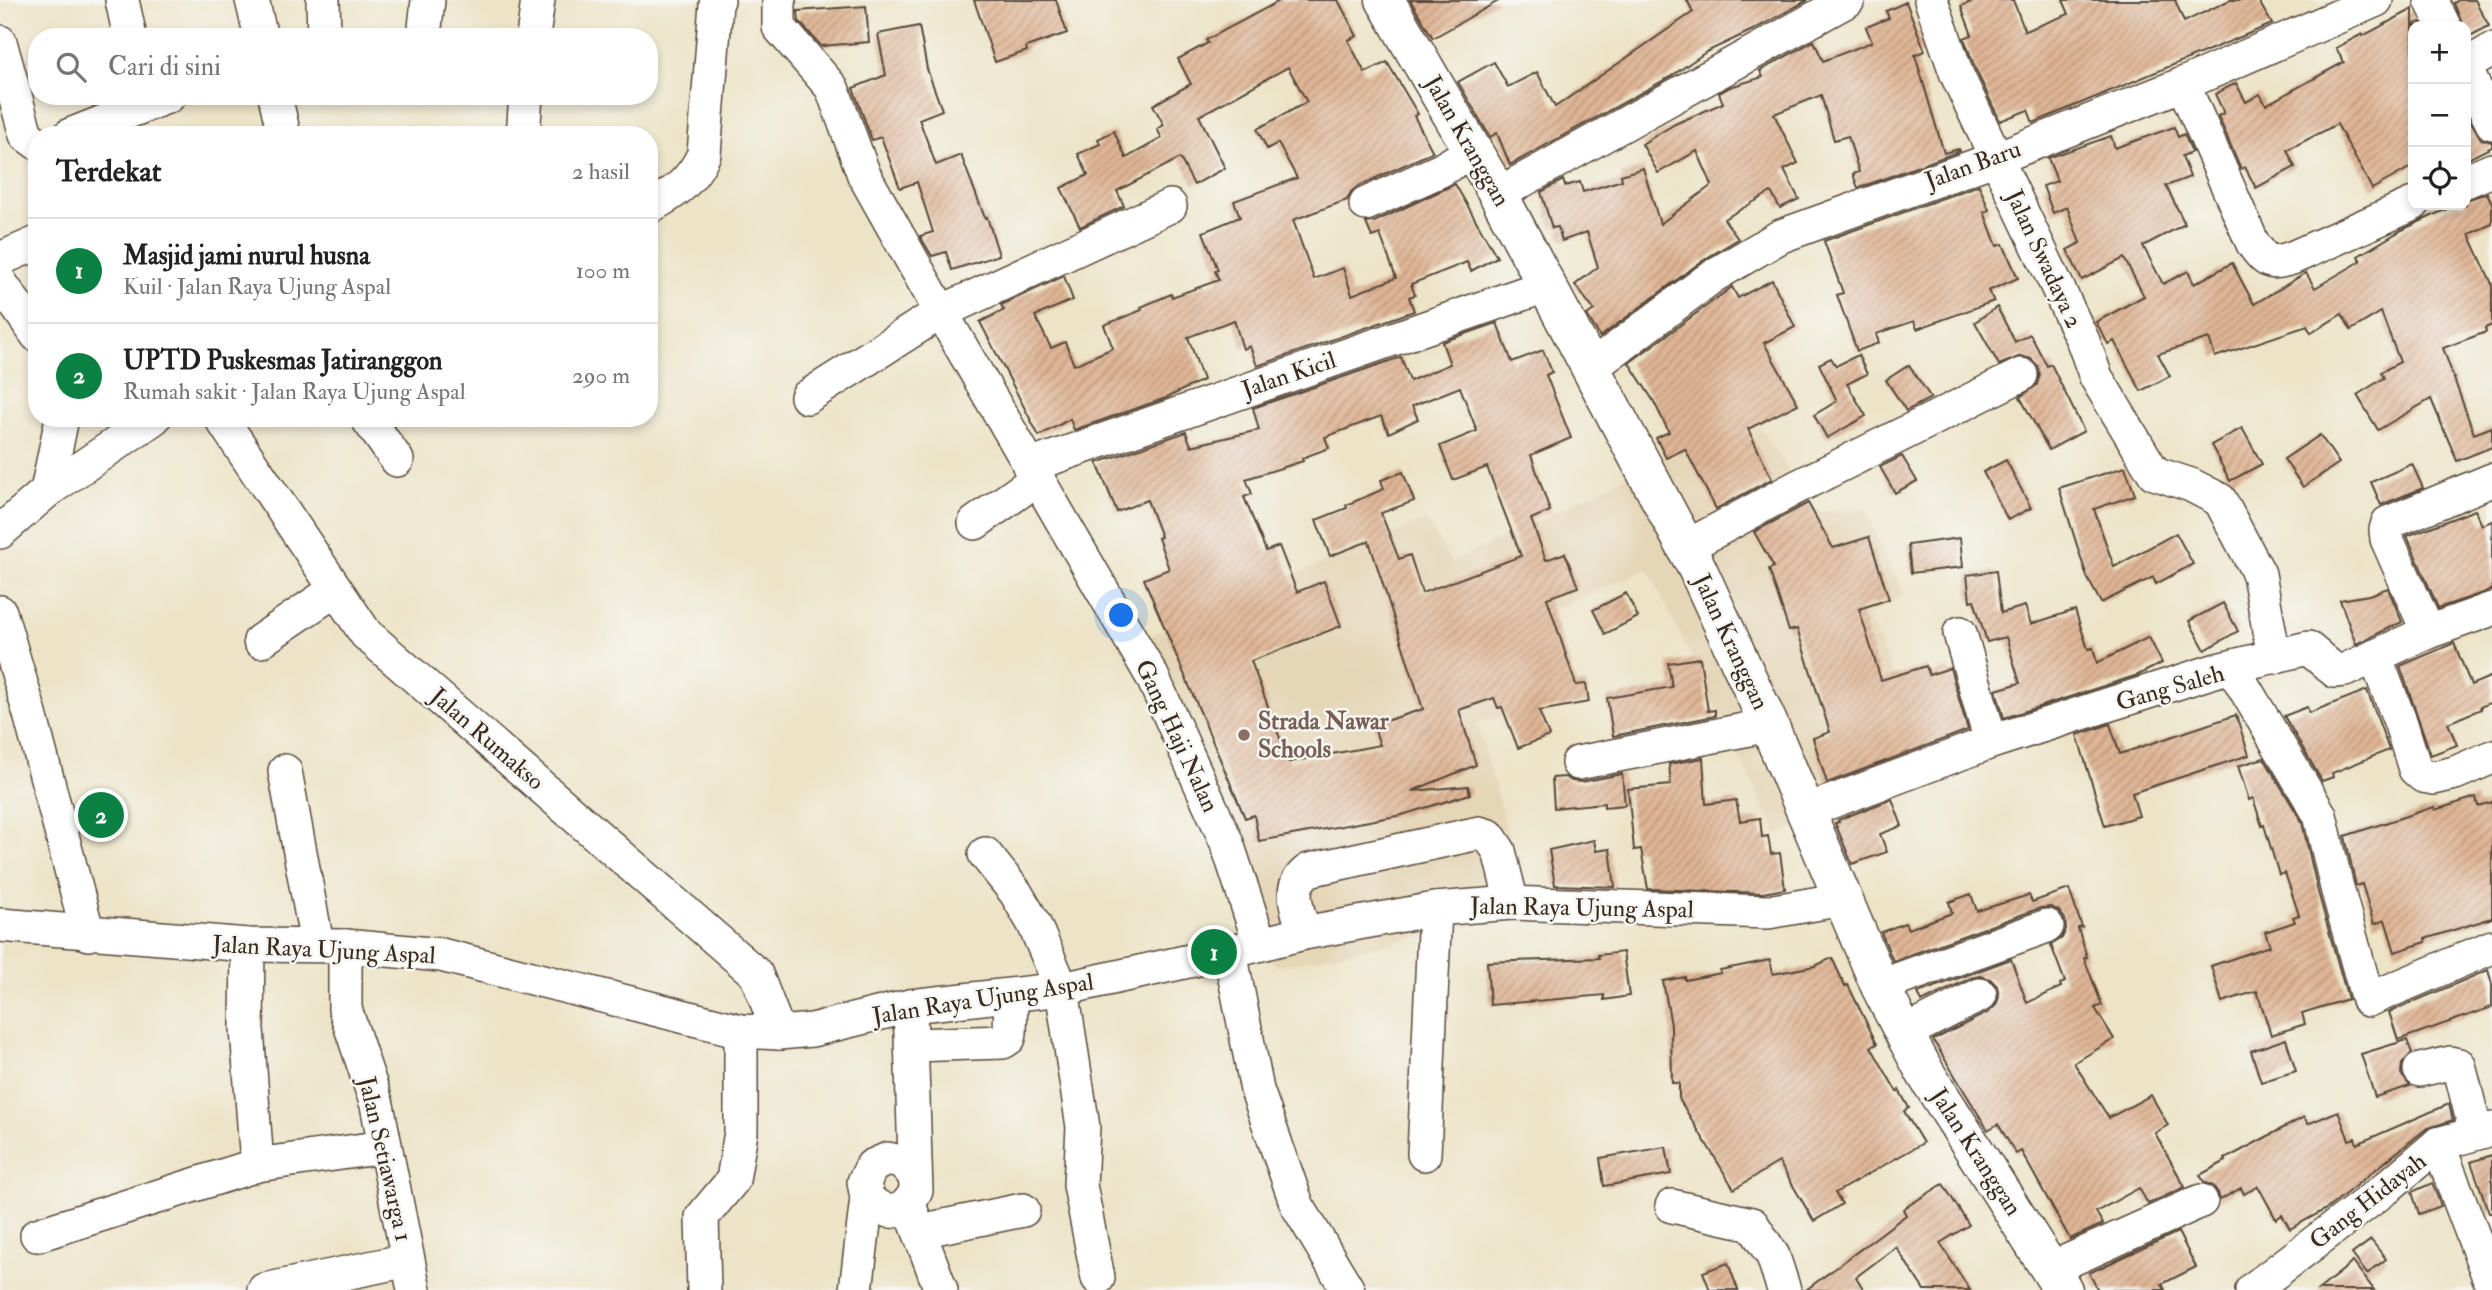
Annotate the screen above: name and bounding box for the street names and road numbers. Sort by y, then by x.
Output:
street label: Jalan Kranggan [1416,69,1517,212]
street label: Jalan Baru [1920,133,2025,197]
street label: Jalan Swadaya 2 [1998,184,2090,333]
street label: Jalan Kicil [1237,344,1340,406]
street label: Jalan Kranggan [1686,568,1776,715]
street label: Gang Haji Nalan [1128,655,1226,817]
street label: Gang Saleh [2112,658,2228,718]
street label: Jalan Rumakso [423,680,551,797]
street label: Jalan Raya Ujung Aspal [1469,891,1694,925]
street label: Jalan Raya Ujung Aspal [211,929,436,971]
street label: Jalan Raya Ujung Aspal [869,966,1096,1032]
street label: Jalan Setiawarga 1 [351,1072,419,1245]
street label: Jalan Kranggan [1923,1081,2029,1222]
street label: Gang Hidayah [2303,1146,2433,1256]

